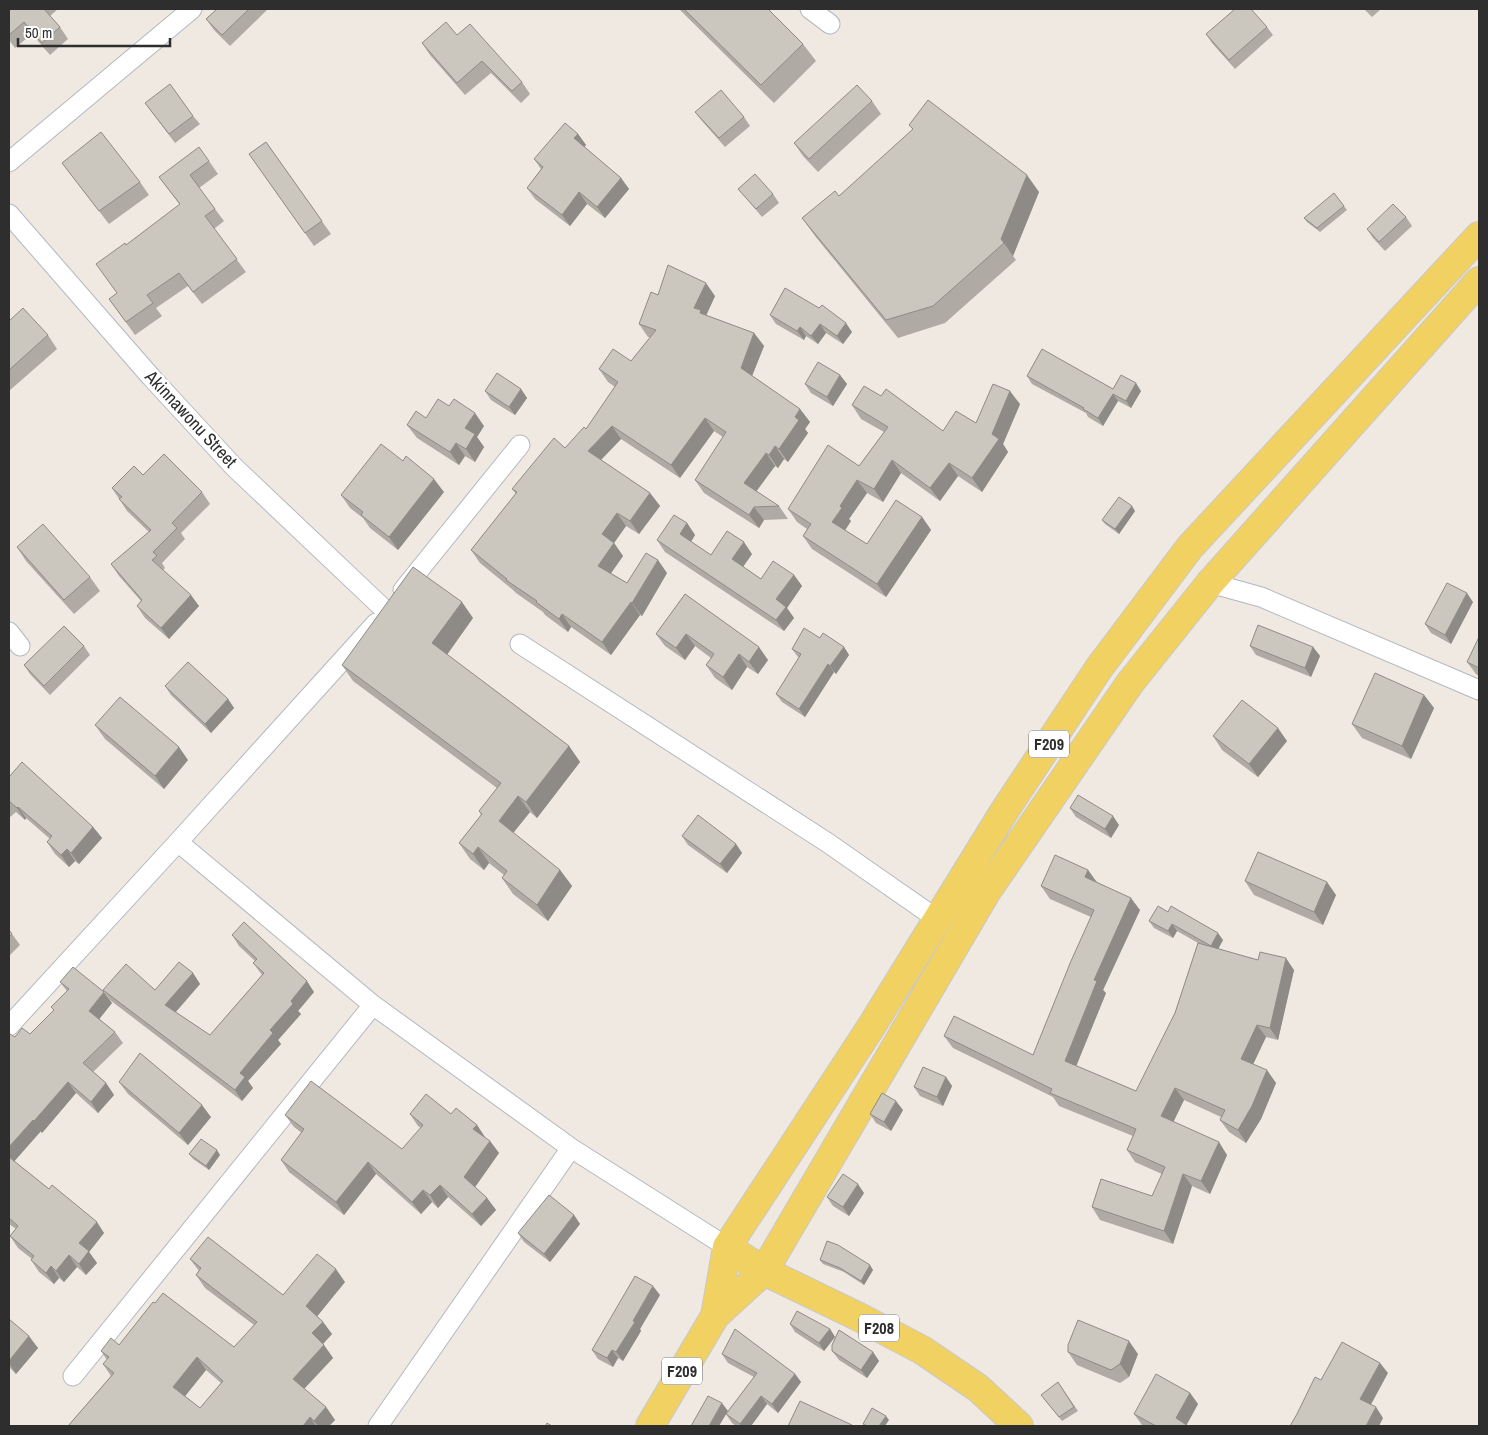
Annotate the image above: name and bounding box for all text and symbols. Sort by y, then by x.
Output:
scale bar [18,15,170,47]
text: 50 m [25,22,52,43]
street label: Akinnawonu Street [139,364,243,473]
road number: F209 [1029,731,1069,758]
road number: F208 [859,1315,899,1342]
road number: F209 [662,1358,702,1384]

